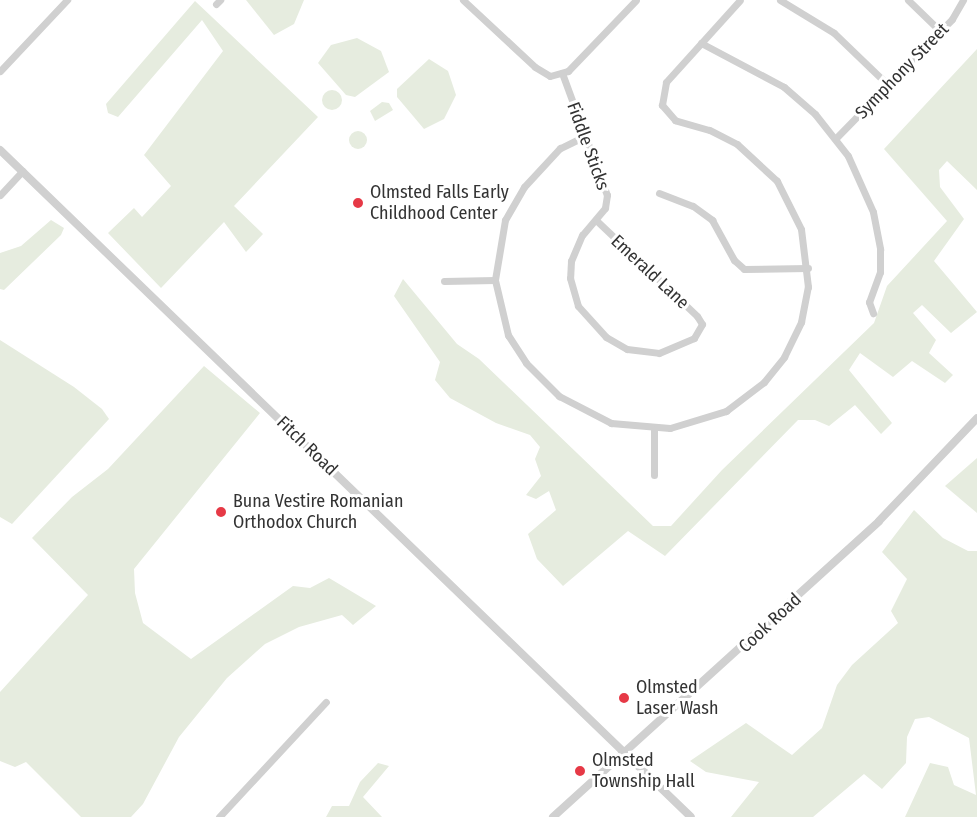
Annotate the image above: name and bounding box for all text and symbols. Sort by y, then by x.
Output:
street label: Symphony Street [851,19,953,123]
street label: Fiddle Sticks [562,99,614,193]
place label: Olmsted Falls Early Childhood Center [370,182,509,224]
marker: Olmsted Falls Early Childhood Center [351,196,365,210]
street label: Emerald Lane [606,230,694,314]
street label: Fitch Road [272,412,342,480]
place label: Buna Vestire Romanian Orthodox Church [233,491,403,534]
marker: Buna Vestire Romanian Orthodox Church [214,505,228,519]
street label: Cook Road [734,589,806,657]
place label: Olmsted Laser Wash [636,677,718,720]
marker: Olmsted Laser Wash [617,691,631,705]
place label: Olmsted Township Hall [592,750,695,792]
marker: Olmsted Township Hall [573,764,587,778]

